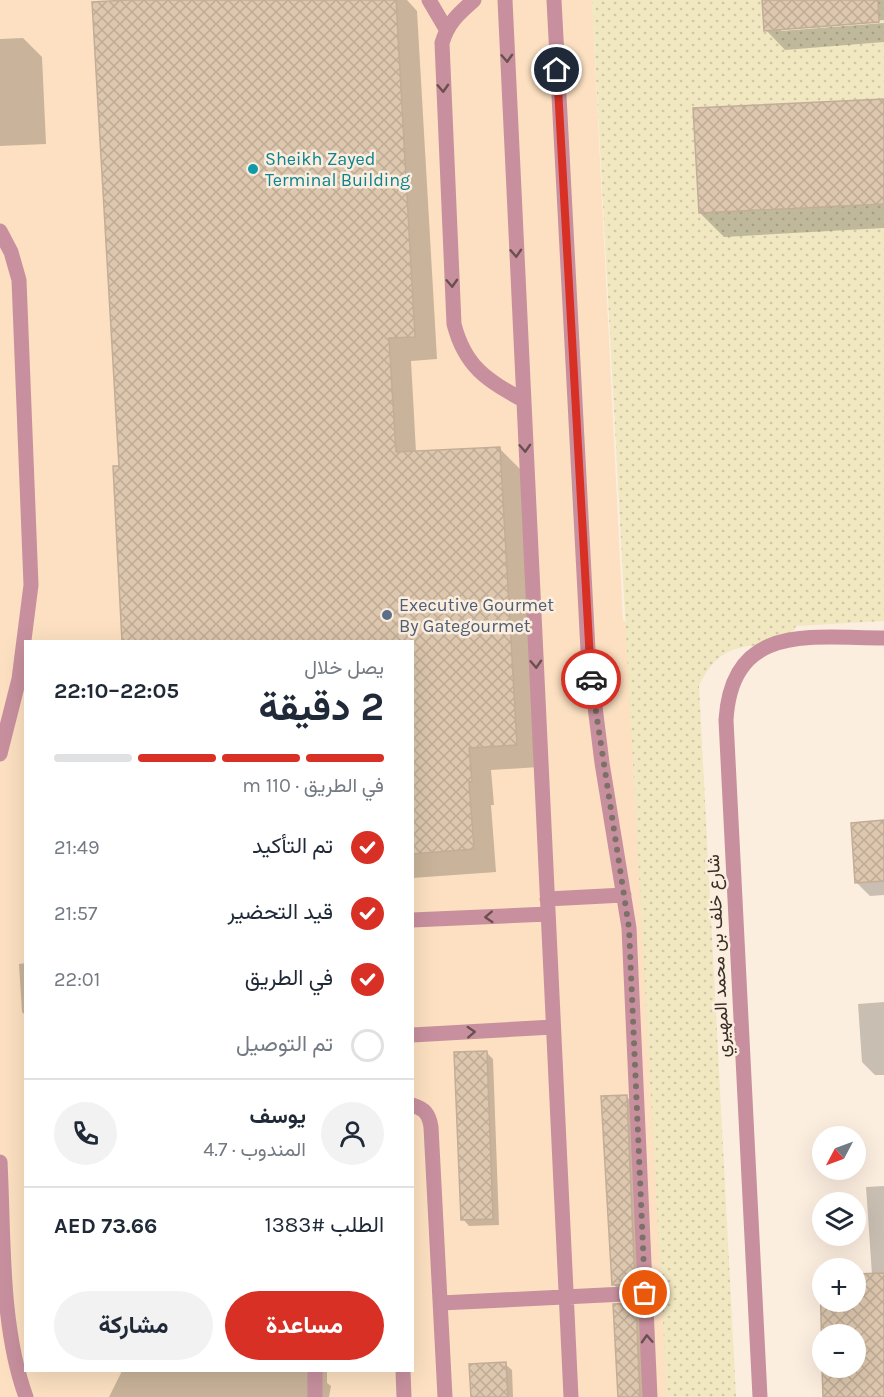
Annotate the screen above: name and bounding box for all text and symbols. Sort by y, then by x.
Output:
pin [531,44,582,95]
icon: home [540,53,573,86]
one-way arrow [501,54,514,63]
one-way arrow [437,84,450,93]
place label: Sheikh Zayed Terminal Building [265,148,410,191]
marker: Sheikh Zayed Terminal Building [246,162,260,176]
one-way arrow [510,249,523,258]
one-way arrow [446,278,459,287]
one-way arrow [519,444,532,453]
place label: Executive Gourmet By Gategourmet [399,594,554,637]
marker: Executive Gourmet By Gategourmet [380,608,394,622]
courier [561,649,621,709]
text: يصل خلال [304,656,384,679]
one-way arrow [529,659,542,668]
icon: car [575,663,608,696]
text: 22:05–22:10 [54,678,179,704]
text: 2 دقيقة [259,684,384,730]
text: في الطريق · 110 m [242,774,384,797]
icon: check [351,831,384,864]
text: تم التأكيد [252,833,333,859]
text: 21:49 [54,836,100,859]
street label: شارع خلف بن محمد المهيري [702,854,738,1058]
icon: check [351,897,384,930]
text: قيد التحضير [228,899,333,925]
text: 21:57 [54,902,98,925]
one-way arrow [485,910,494,923]
icon: check [351,963,384,996]
text: في الطريق [245,965,333,991]
text: 22:01 [54,968,100,991]
one-way arrow [466,1025,475,1038]
text: تم التوصيل [236,1031,333,1057]
button: phone [54,1102,117,1165]
button: person [321,1102,384,1165]
text: يوسف [250,1103,306,1129]
north arrow [812,1126,866,1180]
map controls [812,1126,866,1378]
text: المندوب · 4.7 [203,1138,306,1161]
button: layers [812,1192,866,1246]
text: الطلب #1383 [265,1212,384,1238]
text: AED 73.66 [54,1213,157,1239]
button: + [812,1258,866,1312]
pin [619,1267,670,1318]
icon: bag [628,1276,661,1309]
button: مشاركة [54,1291,213,1360]
button: مساعدة [225,1291,384,1360]
button: − [812,1324,866,1378]
one-way arrow [641,1334,654,1343]

